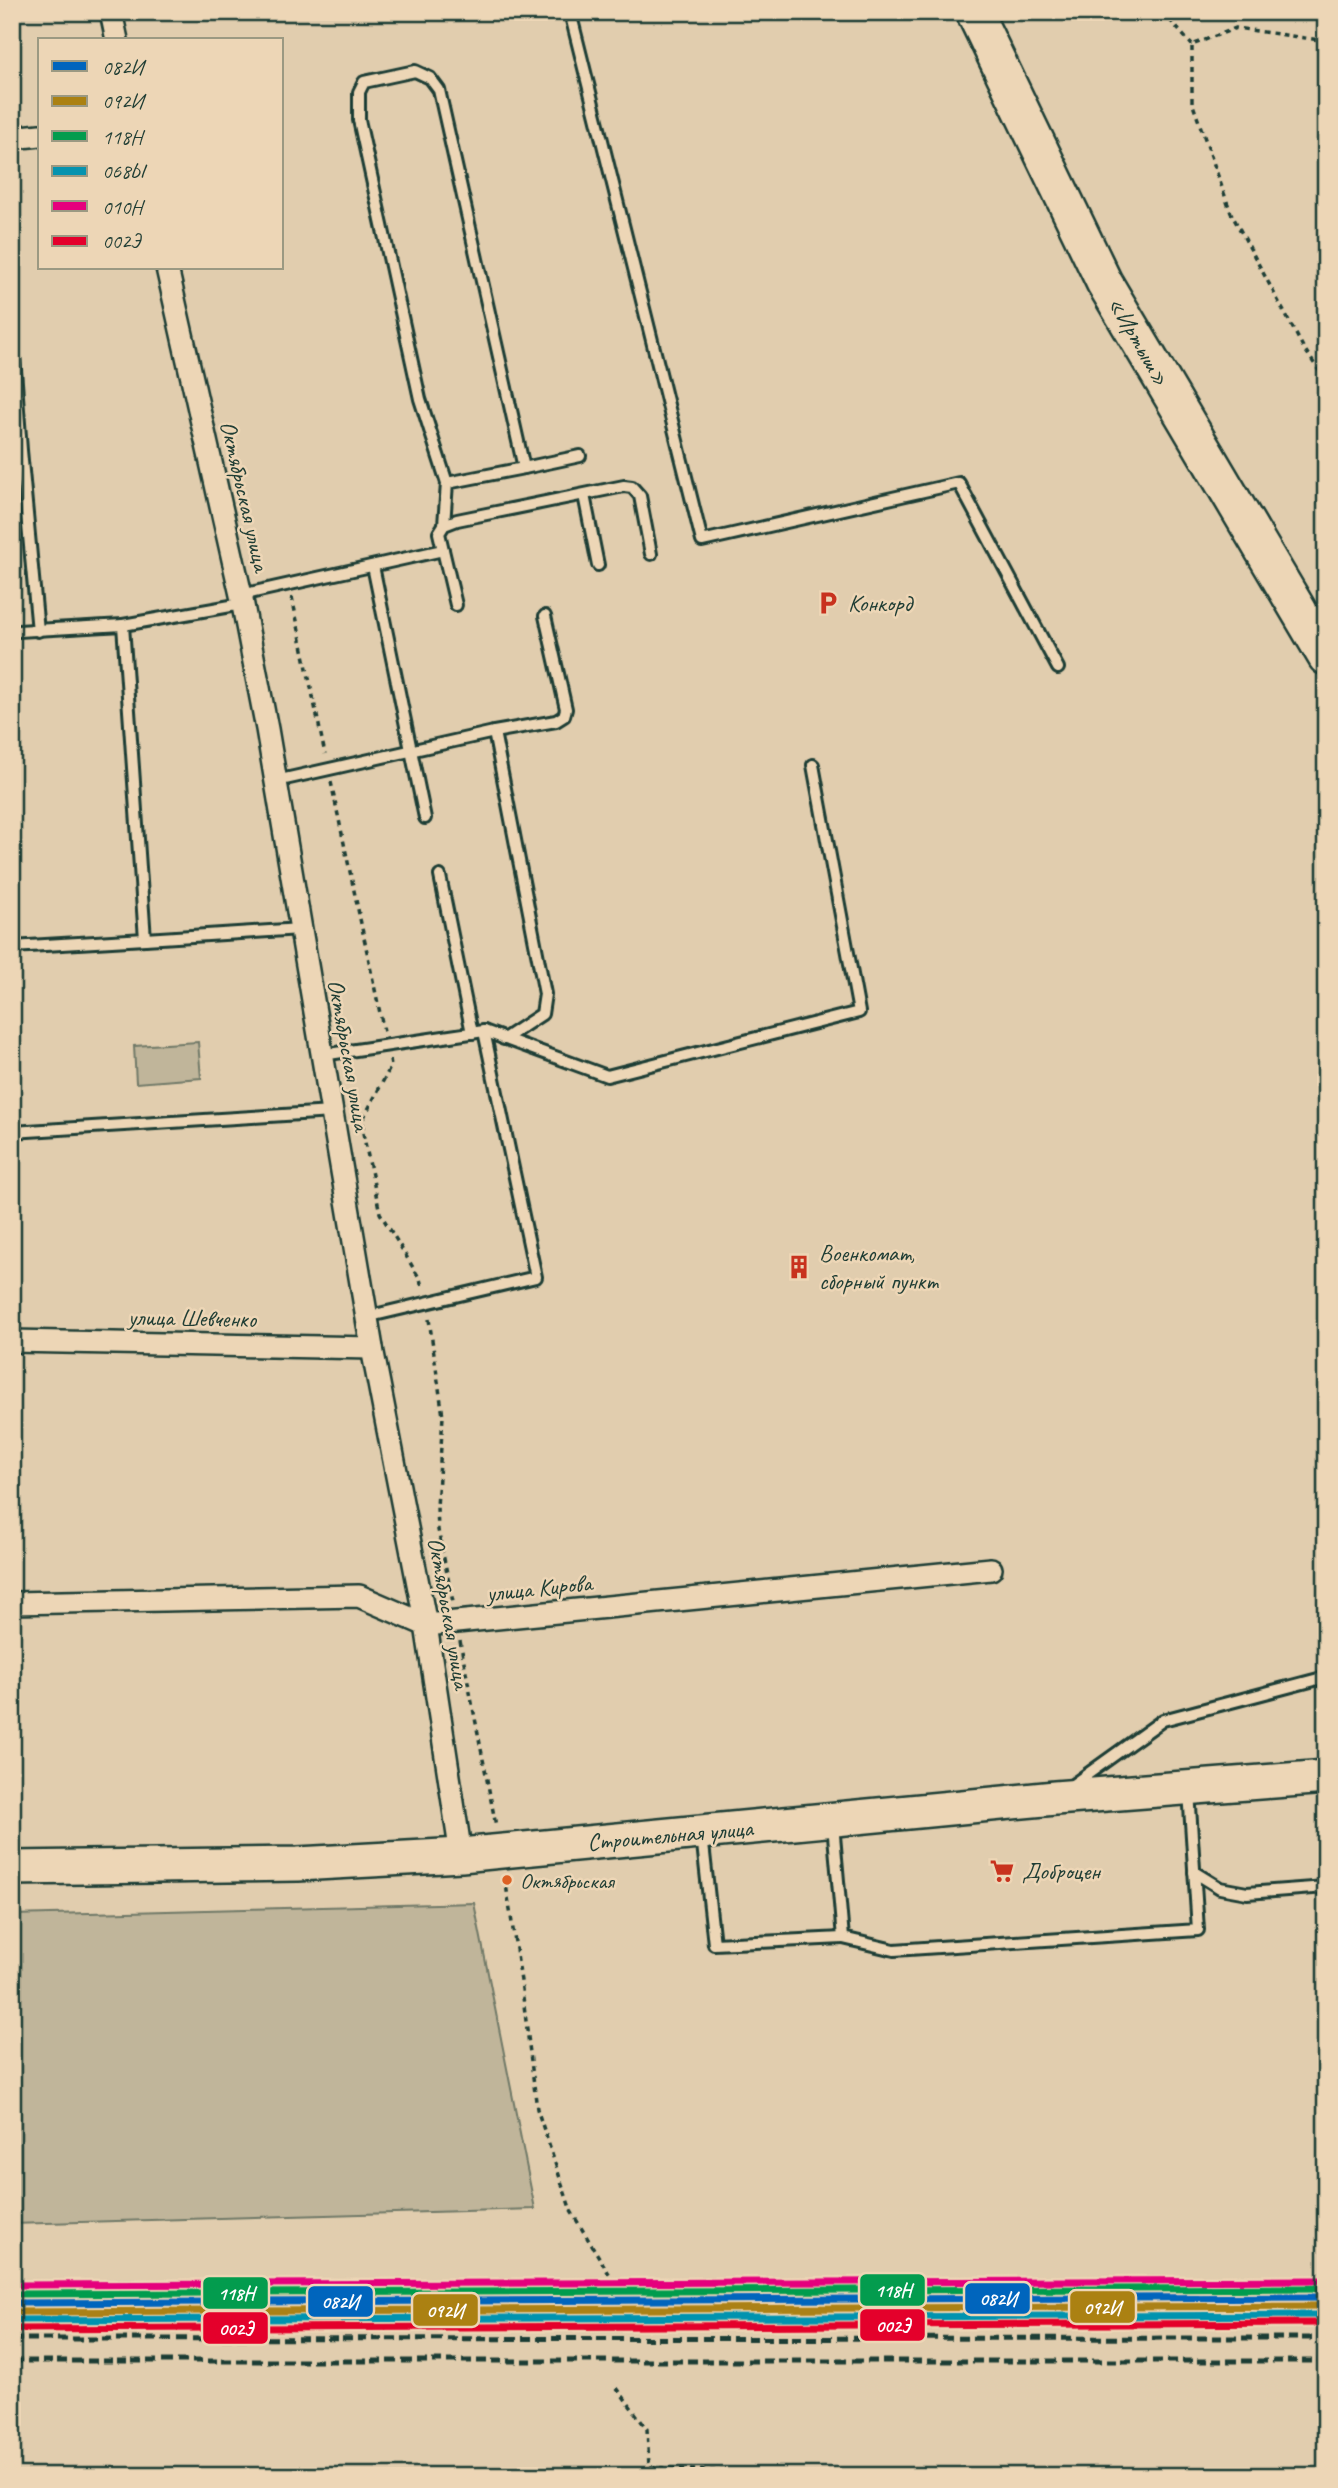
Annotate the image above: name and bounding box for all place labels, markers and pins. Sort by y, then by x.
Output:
place label: Конкорд [848,588,914,618]
parking icon: Конкорд [814,589,842,617]
place label: Военкомат, сборный пункт [819,1238,939,1296]
building icon: Военкомат, сборный пункт [785,1253,813,1281]
place label: Доброцен [1022,1856,1102,1886]
supermarket icon: Доброцен [988,1857,1016,1885]
place label: Октябрьская [520,1867,615,1895]
marker: Октябрьская [500,1873,514,1887]

